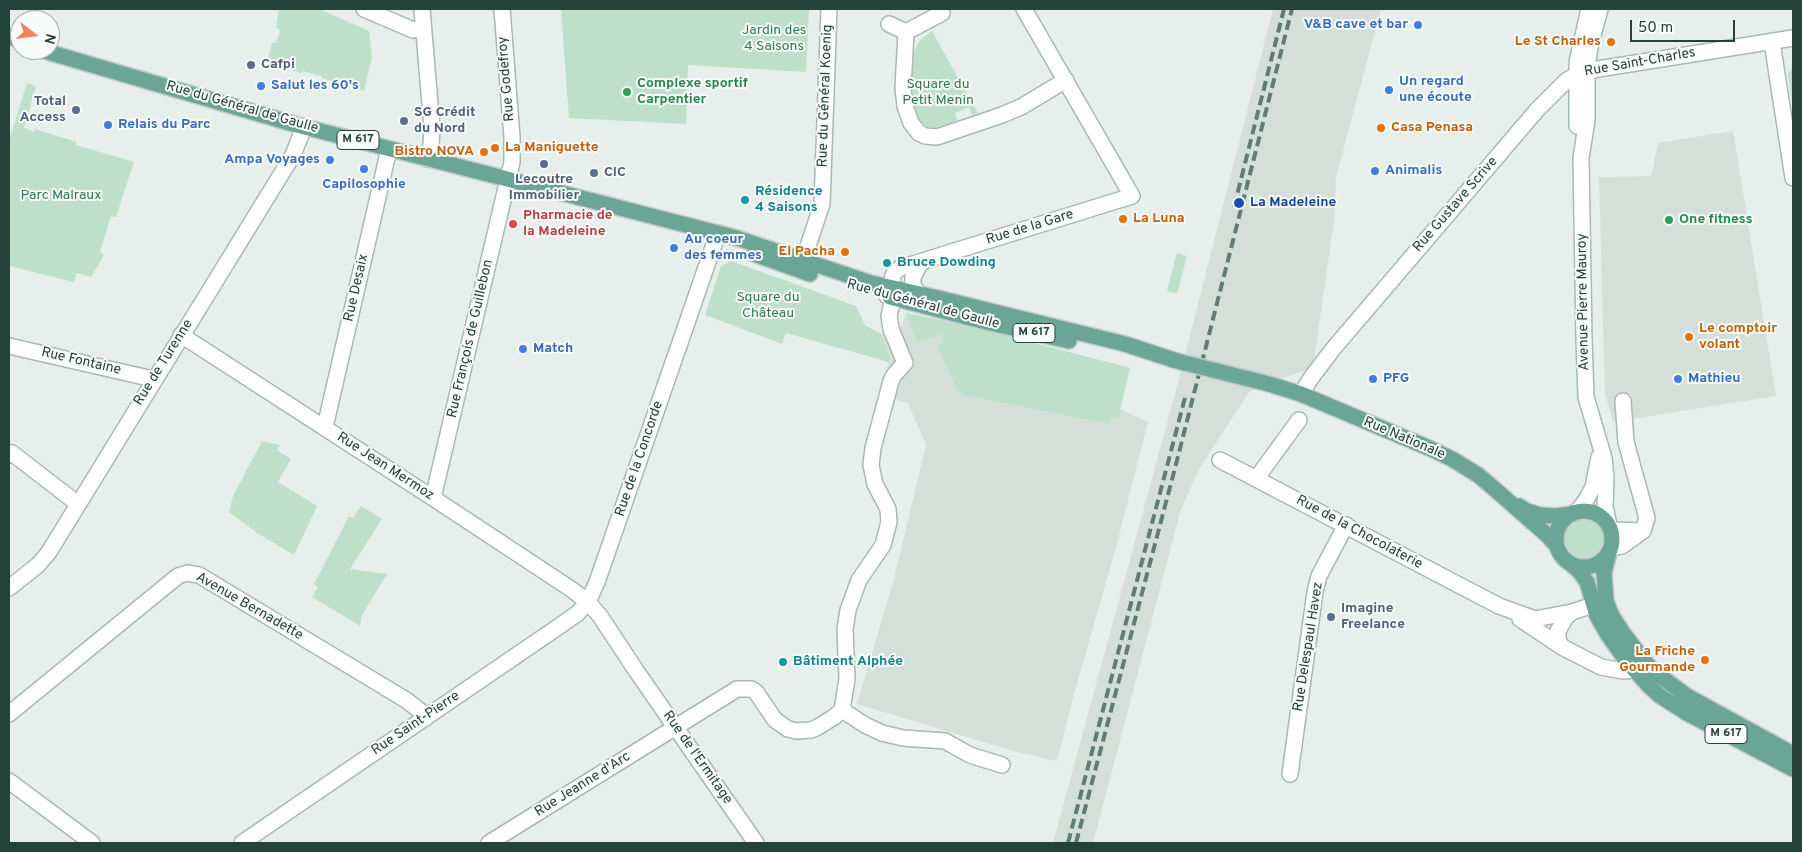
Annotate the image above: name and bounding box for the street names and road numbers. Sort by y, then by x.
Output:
street label: Rue du Général Koenig [815,24,837,168]
street label: Rue Godefroy [495,36,519,122]
street label: Rue Saint-Charles [1583,45,1697,81]
street label: Rue du Général de Gaulle [164,78,320,138]
road number: M 617 [337,130,379,150]
street label: Rue Gustave Scrive [1410,154,1502,256]
street label: Rue de la Gare [984,207,1076,249]
street label: Avenue Pierre Mauroy [1574,233,1594,371]
street label: Rue Desaix [341,252,373,324]
street label: Rue François de Guillebon [445,258,497,420]
street label: Rue du Général de Gaulle [845,277,1001,333]
street label: Rue de Turenne [131,317,197,409]
road number: M 617 [1013,323,1055,342]
street label: Rue Fontaine [39,345,123,379]
street label: Rue de la Concorde [612,399,668,519]
street label: Rue Nationale [1361,414,1447,464]
street label: Rue Jean Mermoz [333,429,437,505]
street label: Rue de la Chocolaterie [1293,492,1425,574]
street label: Avenue Bernadette [192,569,306,645]
street label: Rue Delespaul Havez [1290,581,1328,713]
street label: Rue Saint-Pierre [369,688,463,760]
street label: Rue de l'Ermitage [658,708,736,808]
road number: M 617 [1705,724,1747,744]
street label: Rue Jeanne d'Arc [532,749,634,821]

